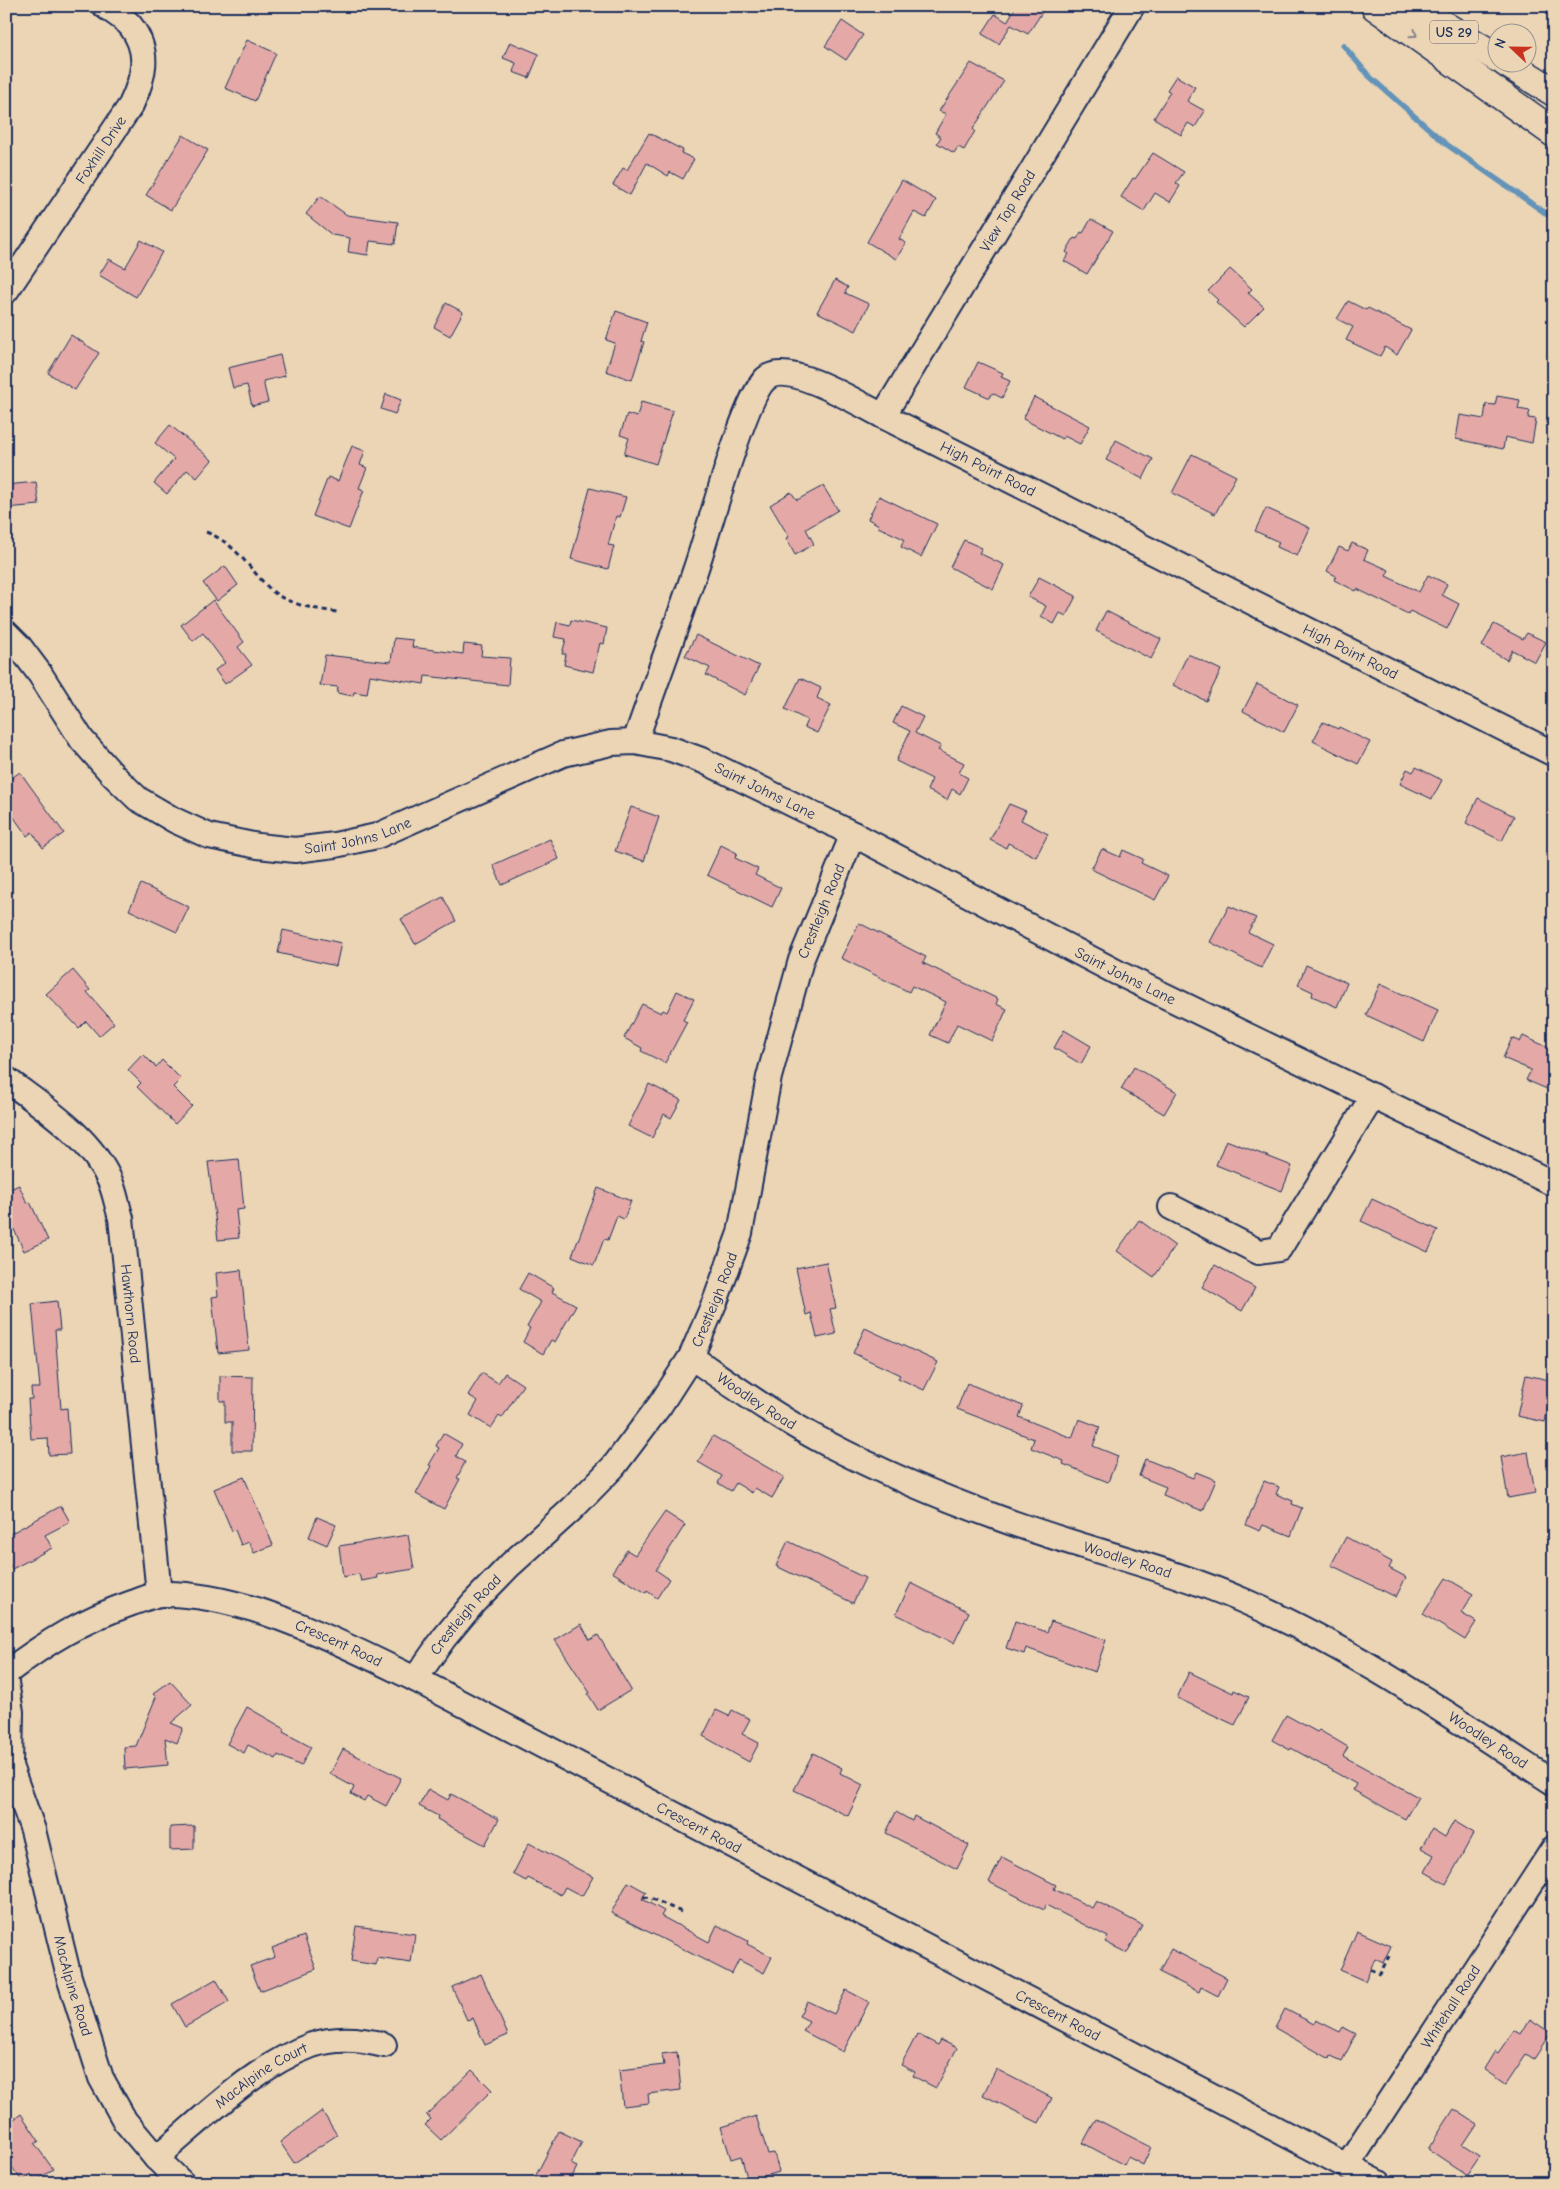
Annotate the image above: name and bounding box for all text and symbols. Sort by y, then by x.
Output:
road number: US 29 [1430,21,1478,44]
north arrow [1488,22,1538,72]
one-way arrow [1408,29,1417,37]
text: N [1491,36,1510,51]
street label: Foxhill Drive [72,112,130,187]
street label: View Top Road [976,167,1039,255]
street label: High Point Road [937,437,1039,500]
street label: High Point Road [1300,620,1401,683]
street label: Saint Johns Lane [712,759,819,823]
street label: Saint Johns Lane [303,813,414,858]
street label: Crestleigh Road [794,861,849,961]
street label: Saint Johns Lane [1072,943,1179,1009]
street label: Crestleigh Road [687,1250,741,1350]
street label: Hawthorn Road [117,1263,145,1364]
street label: Woodley Road [713,1368,799,1434]
street label: Woodley Road [1081,1538,1174,1582]
street label: Crestleigh Road [426,1570,505,1658]
street label: Crescent Road [293,1616,385,1671]
street label: Woodley Road [1445,1708,1531,1773]
street label: Crescent Road [653,1798,745,1857]
street label: MacAlpine Road [50,1933,96,2038]
street label: Whitehall Road [1417,1962,1484,2052]
street label: Crescent Road [1012,1986,1103,2045]
street label: MacAlpine Court [211,2039,310,2112]

